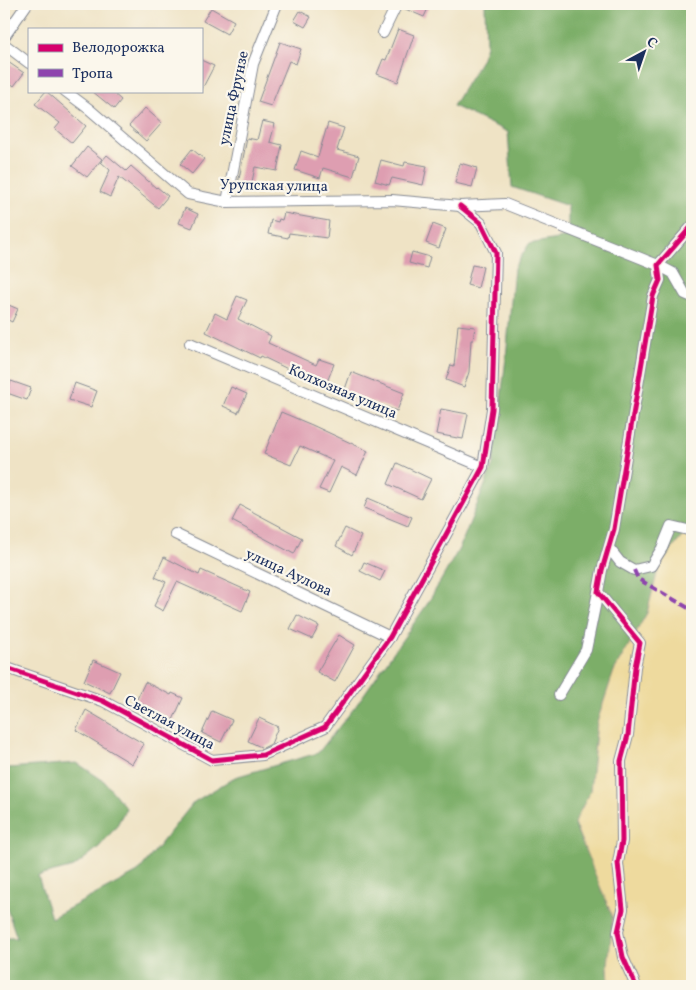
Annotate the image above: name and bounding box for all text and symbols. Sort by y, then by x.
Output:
legend [28,28,202,92]
north arrow [618,28,668,78]
text: С [642,33,661,53]
text: Велодорожка [72,38,165,59]
street label: улица Фрунзе [214,49,255,148]
text: Тропа [72,64,113,85]
street label: Урупская улица [220,175,328,198]
street label: Колхозная улица [285,360,400,425]
street label: улица Аулова [242,544,335,603]
street label: Светлая улица [120,691,218,756]

